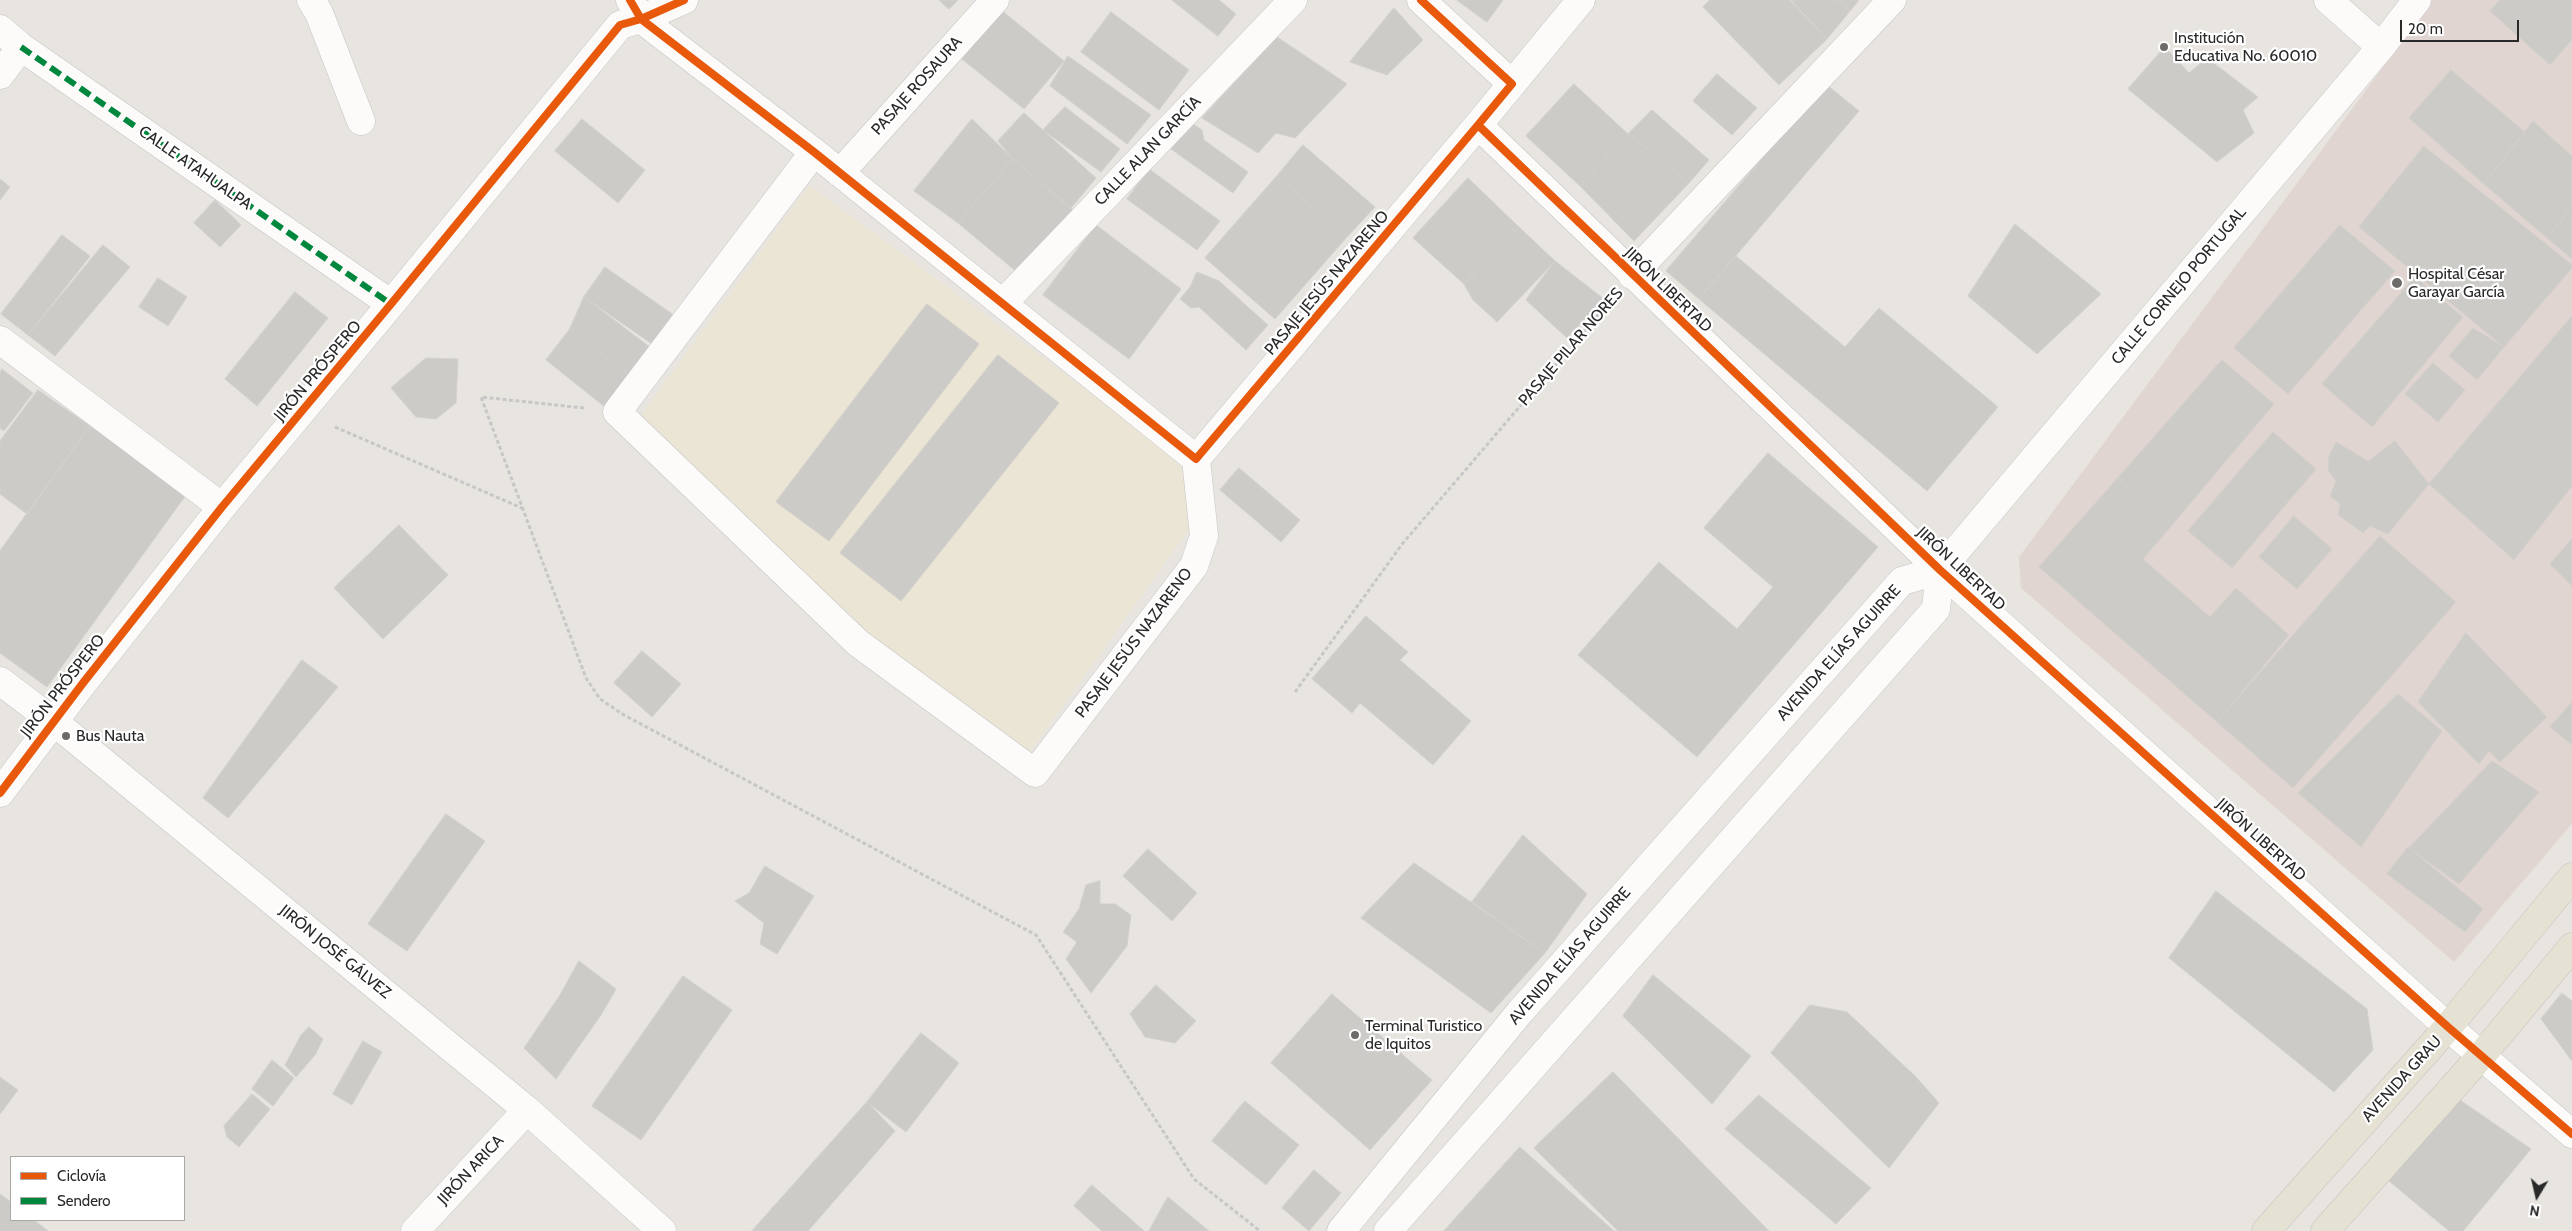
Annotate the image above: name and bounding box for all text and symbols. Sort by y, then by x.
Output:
scale bar [2402,10,2521,42]
text: 20 m [2408,20,2443,38]
place label: Institución Educativa No. 60010 [2174,28,2317,66]
street label: PASAJE ROSAURA [868,33,966,139]
marker: Institución Educativa No. 60010 [2158,41,2170,53]
street label: CALLE ALAN GARCÍA [1091,92,1205,210]
street label: CALLE ATAHUALPA [135,122,255,214]
street label: CALLE CORNEJO PORTUGAL [2108,203,2250,369]
street label: PASAJE JESÚS NAZARENO [1261,207,1393,359]
street label: JIRÓN LIBERTAD [1620,243,1716,337]
place label: Hospital César Garayar García [2408,264,2505,302]
marker: Hospital César Garayar García [2390,276,2404,290]
street label: PASAJE PILAR NORES [1515,284,1627,410]
street label: JIRÓN PRÓSPERO [270,317,366,425]
street label: JIRÓN LIBERTAD [1913,523,2009,615]
street label: PASAJE JESÚS NAZARENO [1071,564,1197,722]
street label: AVENIDA ELÍAS AGUIRRE [1773,581,1905,725]
street label: JIRÓN PRÓSPERO [17,631,109,741]
place label: Bus Nauta [76,726,144,746]
marker: Bus Nauta [60,730,72,742]
street label: JIRÓN LIBERTAD [2212,795,2310,885]
street label: AVENIDA ELÍAS AGUIRRE [1505,883,1635,1029]
street label: JIRÓN JOSÉ GÁLVEZ [275,901,395,1003]
place label: Terminal Turistico de Iquitos [1365,1016,1482,1054]
marker: Terminal Turistico de Iquitos [1349,1029,1361,1041]
street label: AVENIDA GRAU [2358,1032,2446,1126]
street label: JIRÓN ARICA [434,1131,508,1209]
legend [10,1156,185,1221]
text: Ciclovía [57,1167,106,1185]
north arrow [2512,1171,2562,1221]
text: Sendero [57,1192,111,1210]
text: N [2528,1201,2541,1220]

